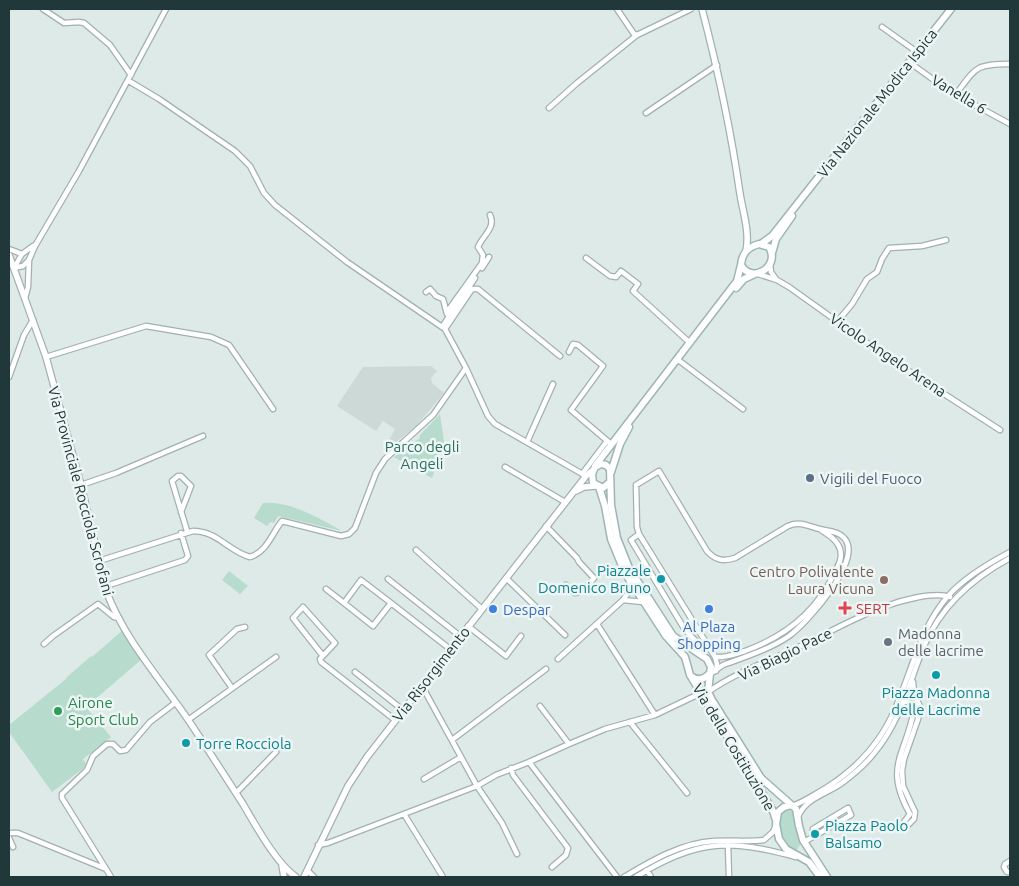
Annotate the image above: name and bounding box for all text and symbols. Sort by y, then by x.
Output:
street label: Via Nazionale Modica Ispica [814,25,940,181]
street label: Vanella 6 [928,71,990,117]
street label: Vicolo Angelo Arena [827,310,949,400]
street label: Via Provinciale Rocciola Scrofani [45,384,117,598]
park label: Parco degli Angeli [385,438,459,472]
place label: Vigili del Fuoco [820,470,922,487]
marker: Vigili del Fuoco [804,472,816,484]
place label: Piazzale Domenico Bruno [538,562,651,596]
place label: Centro Polivalente Laura Vicuna [749,563,874,597]
marker: Piazzale Domenico Bruno [655,573,667,585]
marker: Centro Polivalente Laura Vicuna [878,574,890,586]
place label: SERT [856,600,891,617]
place label: Despar [503,601,551,618]
marker: SERT [838,601,852,615]
marker: Despar [487,603,499,615]
marker: Al Plaza Shopping [703,603,715,615]
place label: Al Plaza Shopping [677,618,741,652]
street label: Via Risorgimento [389,623,473,725]
street label: Via Biagio Pace [735,624,835,684]
place label: Madonna delle lacrime [898,625,984,659]
marker: Madonna delle lacrime [882,636,894,648]
marker: Piazza Madonna delle Lacrime [930,669,942,681]
street label: Via della Costituzione [689,680,779,814]
place label: Piazza Madonna delle Lacrime [882,684,990,718]
place label: Airone Sport Club [68,694,139,728]
marker: Airone Sport Club [52,705,64,717]
place label: Torre Rocciola [196,735,292,752]
marker: Torre Rocciola [180,737,192,749]
place label: Piazza Paolo Balsamo [825,817,908,851]
marker: Piazza Paolo Balsamo [809,828,821,840]

